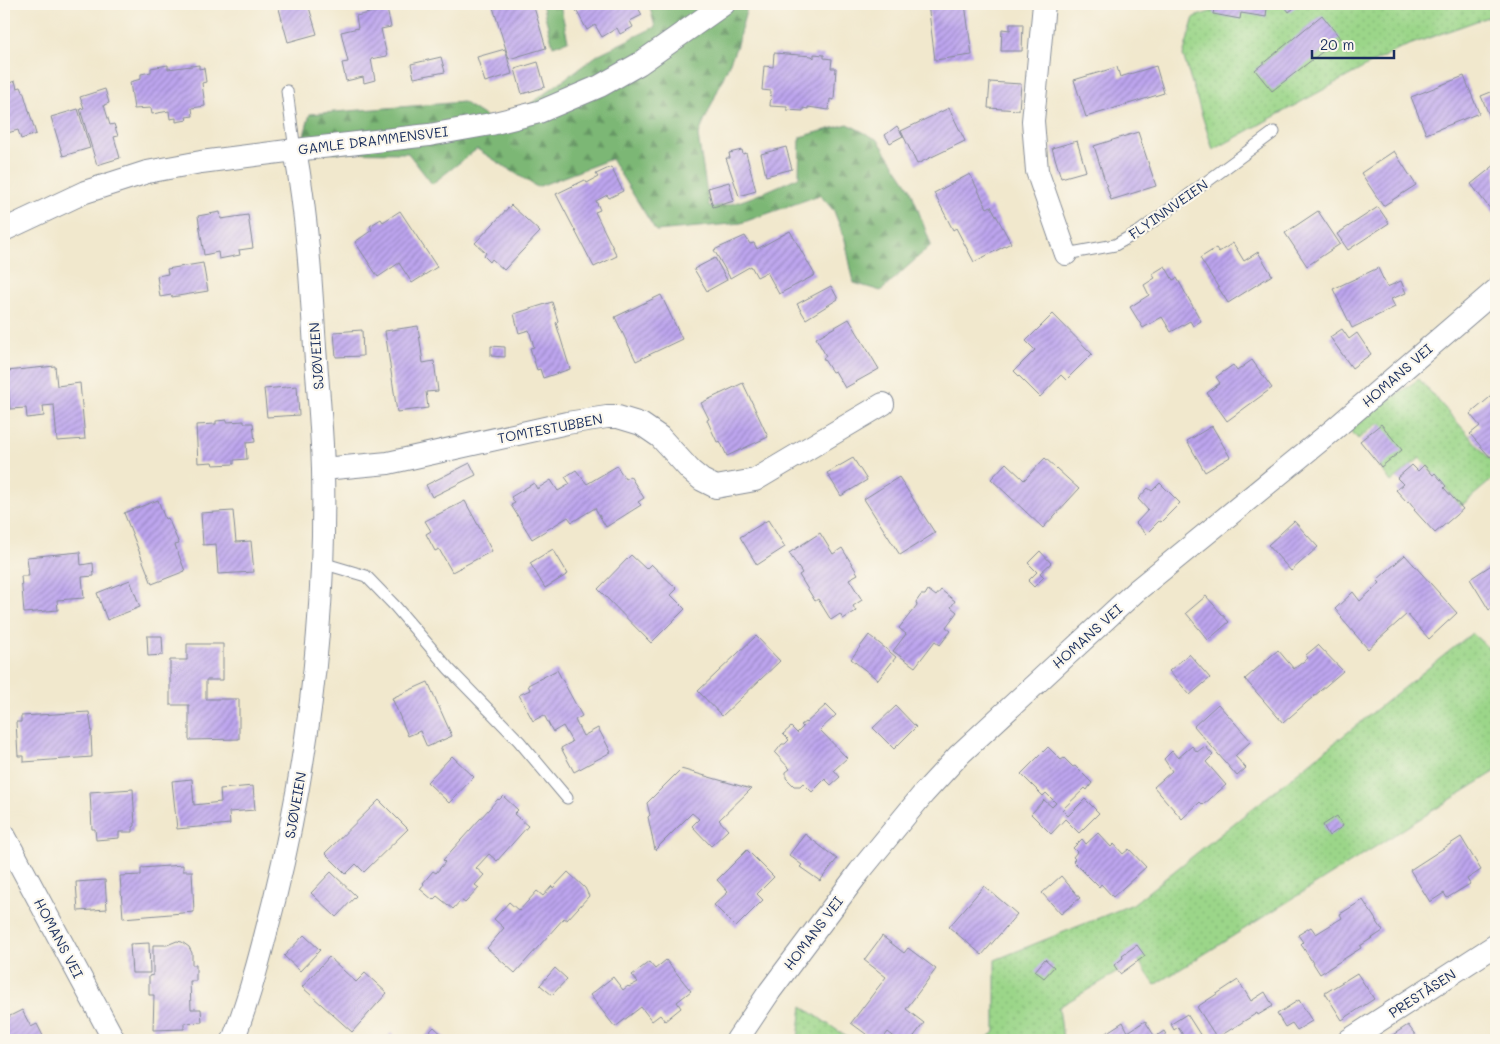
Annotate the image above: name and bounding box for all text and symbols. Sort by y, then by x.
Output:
scale bar [1312,28,1395,60]
text: 20 m [1320,34,1354,54]
street label: GAMLE DRAMMENSVEI [297,121,449,159]
street label: FLYINNVEIEN [1125,175,1211,243]
street label: SJØVEIEN [304,322,328,390]
street label: HOMANS VEI [1358,339,1436,411]
street label: TOMTESTUBBEN [496,409,604,447]
street label: HOMANS VEI [1048,600,1126,672]
street label: SJØVEIEN [280,770,310,840]
street label: HOMANS VEI [779,892,847,974]
street label: HOMANS VEI [30,895,88,981]
street label: PRESTÅSEN [1385,964,1459,1022]

